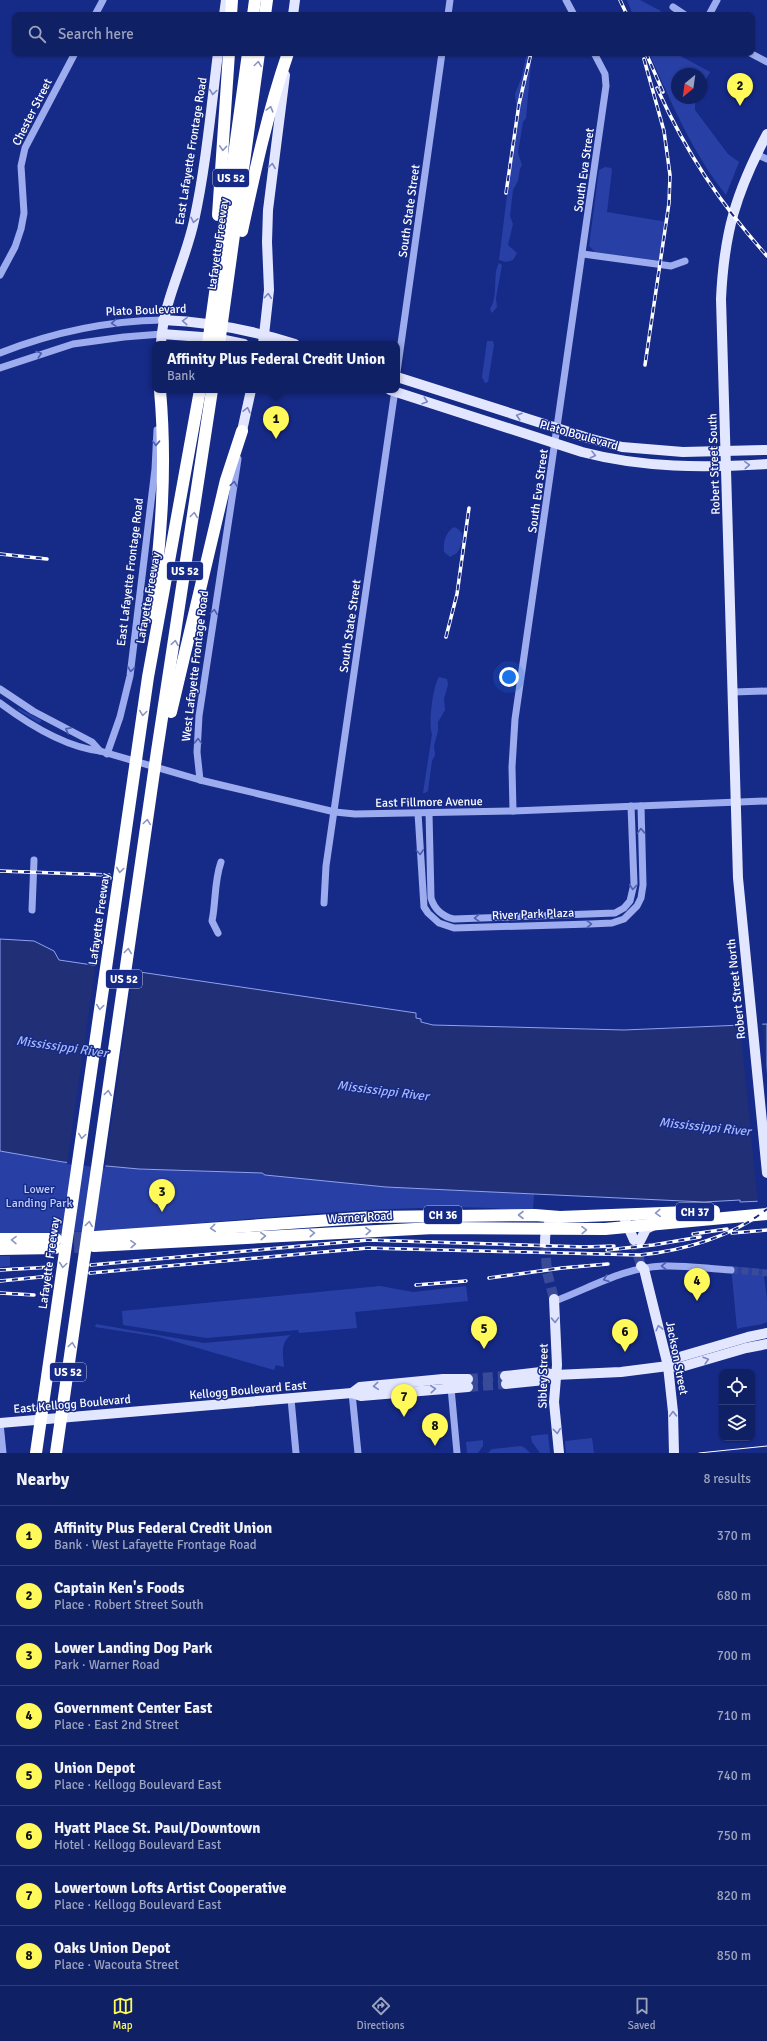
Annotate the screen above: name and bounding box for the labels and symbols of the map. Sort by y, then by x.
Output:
one-way arrow [253,60,262,67]
north arrow [671,68,707,104]
pin: 2 [727,73,753,106]
street label: Chester Street [9,76,56,148]
street label: East Lafayette Frontage Road [172,76,211,226]
one-way arrow [209,89,218,95]
one-way arrow [265,105,274,112]
street label: South Eva Street [571,127,598,213]
one-way arrow [218,145,227,151]
one-way arrow [267,163,276,169]
street label: South State Street [396,164,423,258]
road number: US 52 [213,169,249,187]
street label: Lafayette Freeway [205,197,232,291]
one-way arrow [191,217,199,223]
one-way arrow [264,293,273,299]
street label: Plato Boulevard [105,302,187,319]
one-way arrow [182,317,188,326]
one-way arrow [111,318,117,327]
one-way arrow [35,350,42,359]
one-way arrow [421,396,428,405]
pin: 1 [263,406,289,439]
one-way arrow [242,407,250,414]
one-way arrow [516,412,523,421]
street label: Robert Street South [705,413,724,515]
street label: Plato Boulevard [538,417,620,454]
one-way arrow [152,440,161,446]
street label: South Eva Street [525,448,552,534]
one-way arrow [589,450,596,459]
one-way arrow [744,461,750,470]
one-way arrow [229,481,238,487]
street label: East Lafayette Frontage Road [114,497,147,647]
one-way arrow [189,511,198,518]
street label: Lafayette Freeway [133,551,164,645]
road number: US 52 [167,562,203,580]
street label: South State Street [337,579,364,673]
street label: West Lafayette Frontage Road [179,590,212,743]
one-way arrow [209,609,218,616]
one-way arrow [170,640,178,646]
one-way arrow [127,666,136,672]
your location [499,667,519,687]
one-way arrow [139,710,148,716]
one-way arrow [65,727,72,735]
one-way arrow [193,738,202,744]
street label: East Fillmore Avenue [375,794,483,811]
one-way arrow [142,819,151,825]
one-way arrow [637,828,646,834]
one-way arrow [415,849,424,855]
one-way arrow [116,867,125,873]
street label: Lafayette Freeway [86,872,113,966]
one-way arrow [629,884,638,890]
street label: River Park Plaza [492,906,574,923]
one-way arrow [474,914,480,923]
one-way arrow [586,919,592,928]
street label: Robert Street North [724,938,749,1040]
one-way arrow [123,948,132,954]
road number: US 52 [106,970,142,988]
one-way arrow [97,1004,105,1010]
water label: Mississippi River [15,1033,111,1062]
water label: Mississippi River [336,1077,432,1105]
one-way arrow [103,1090,112,1096]
water label: Mississippi River [658,1114,754,1140]
one-way arrow [78,1133,87,1139]
pin: 3 [149,1179,175,1212]
park label: Lower Landing Park [6,1182,72,1211]
road number: CH 37 [676,1203,714,1221]
road number: CH 36 [424,1206,462,1224]
street label: Warner Road [327,1208,393,1227]
one-way arrow [655,1209,661,1218]
one-way arrow [518,1211,524,1219]
street label: Lafayette Freeway [36,1216,63,1310]
one-way arrow [84,1221,93,1227]
one-way arrow [210,1224,216,1233]
one-way arrow [581,1225,587,1234]
one-way arrow [365,1226,371,1235]
one-way arrow [309,1229,315,1238]
one-way arrow [259,1232,266,1241]
one-way arrow [11,1235,17,1244]
one-way arrow [130,1239,136,1248]
one-way arrow [59,1262,68,1268]
one-way arrow [661,1262,667,1271]
pin: 4 [684,1268,710,1301]
one-way arrow [603,1275,610,1283]
pin: 5 [471,1316,497,1349]
one-way arrow [551,1317,560,1323]
pin: 6 [612,1319,638,1352]
street label: Jackson Street [662,1320,691,1396]
one-way arrow [655,1325,663,1332]
one-way arrow [67,1342,76,1348]
street label: Sibley Street [535,1343,552,1409]
one-way arrow [702,1356,709,1365]
road number: US 52 [50,1363,86,1381]
street label: Kellogg Boulevard East [189,1378,307,1403]
one-way arrow [373,1381,379,1390]
pin: 7 [391,1384,417,1417]
one-way arrow [430,1385,436,1394]
street label: East Kellogg Boulevard [13,1392,131,1417]
one-way arrow [669,1411,678,1417]
pin: 8 [422,1413,448,1446]
one-way arrow [552,1428,561,1434]

